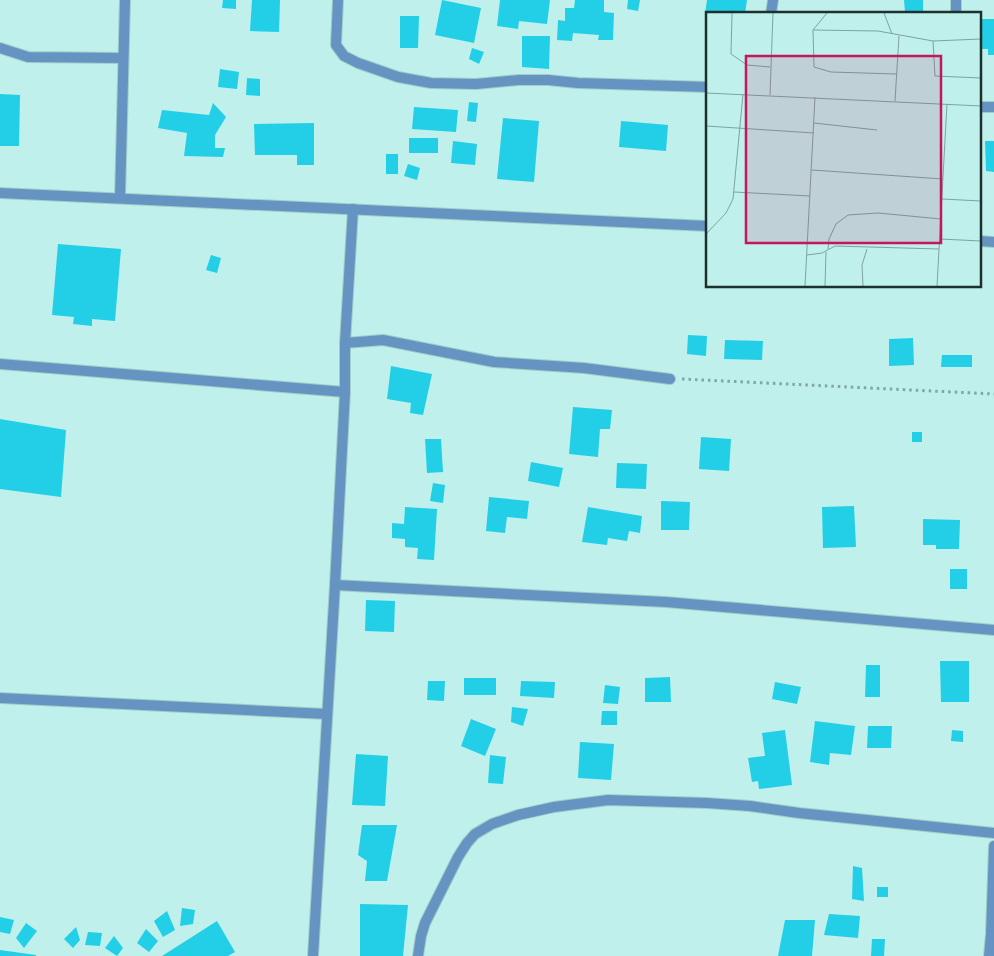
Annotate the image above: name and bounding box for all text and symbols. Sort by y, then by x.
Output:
inset map [706,12,982,288]

